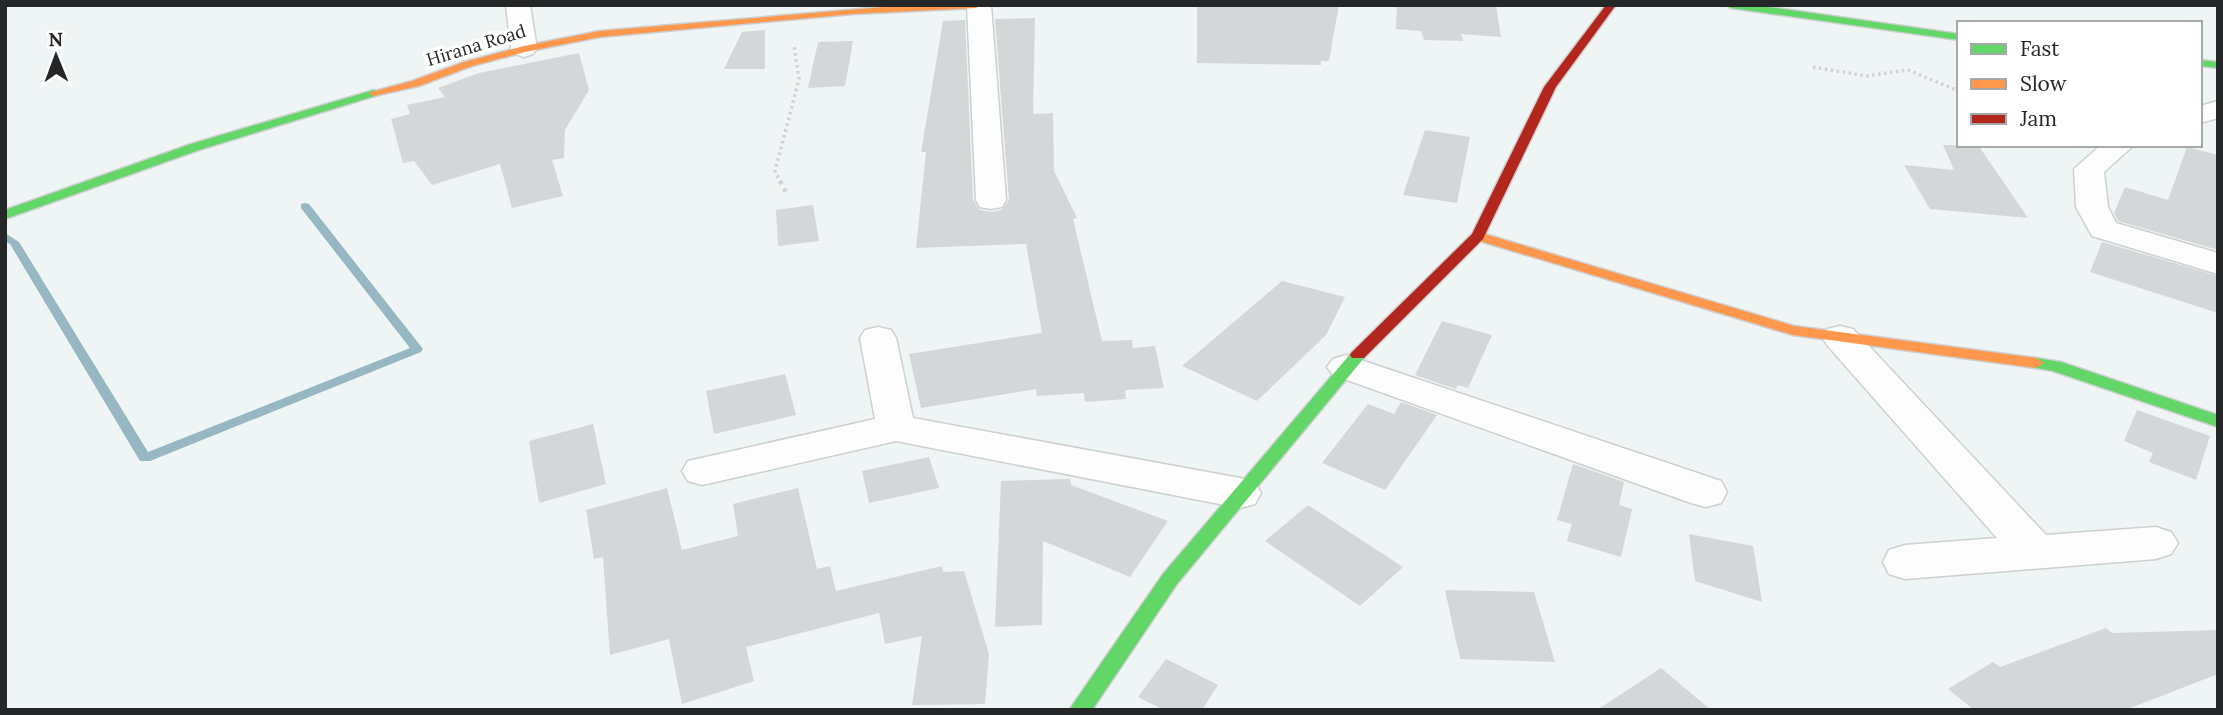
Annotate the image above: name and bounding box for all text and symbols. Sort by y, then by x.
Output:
street label: Hirana Road [424,19,529,71]
north arrow [21,21,91,91]
legend [1957,21,2202,147]
text: N [48,27,64,51]
text: Fast [2020,35,2060,62]
text: Slow [2020,70,2067,97]
text: Jam [2019,105,2057,132]

